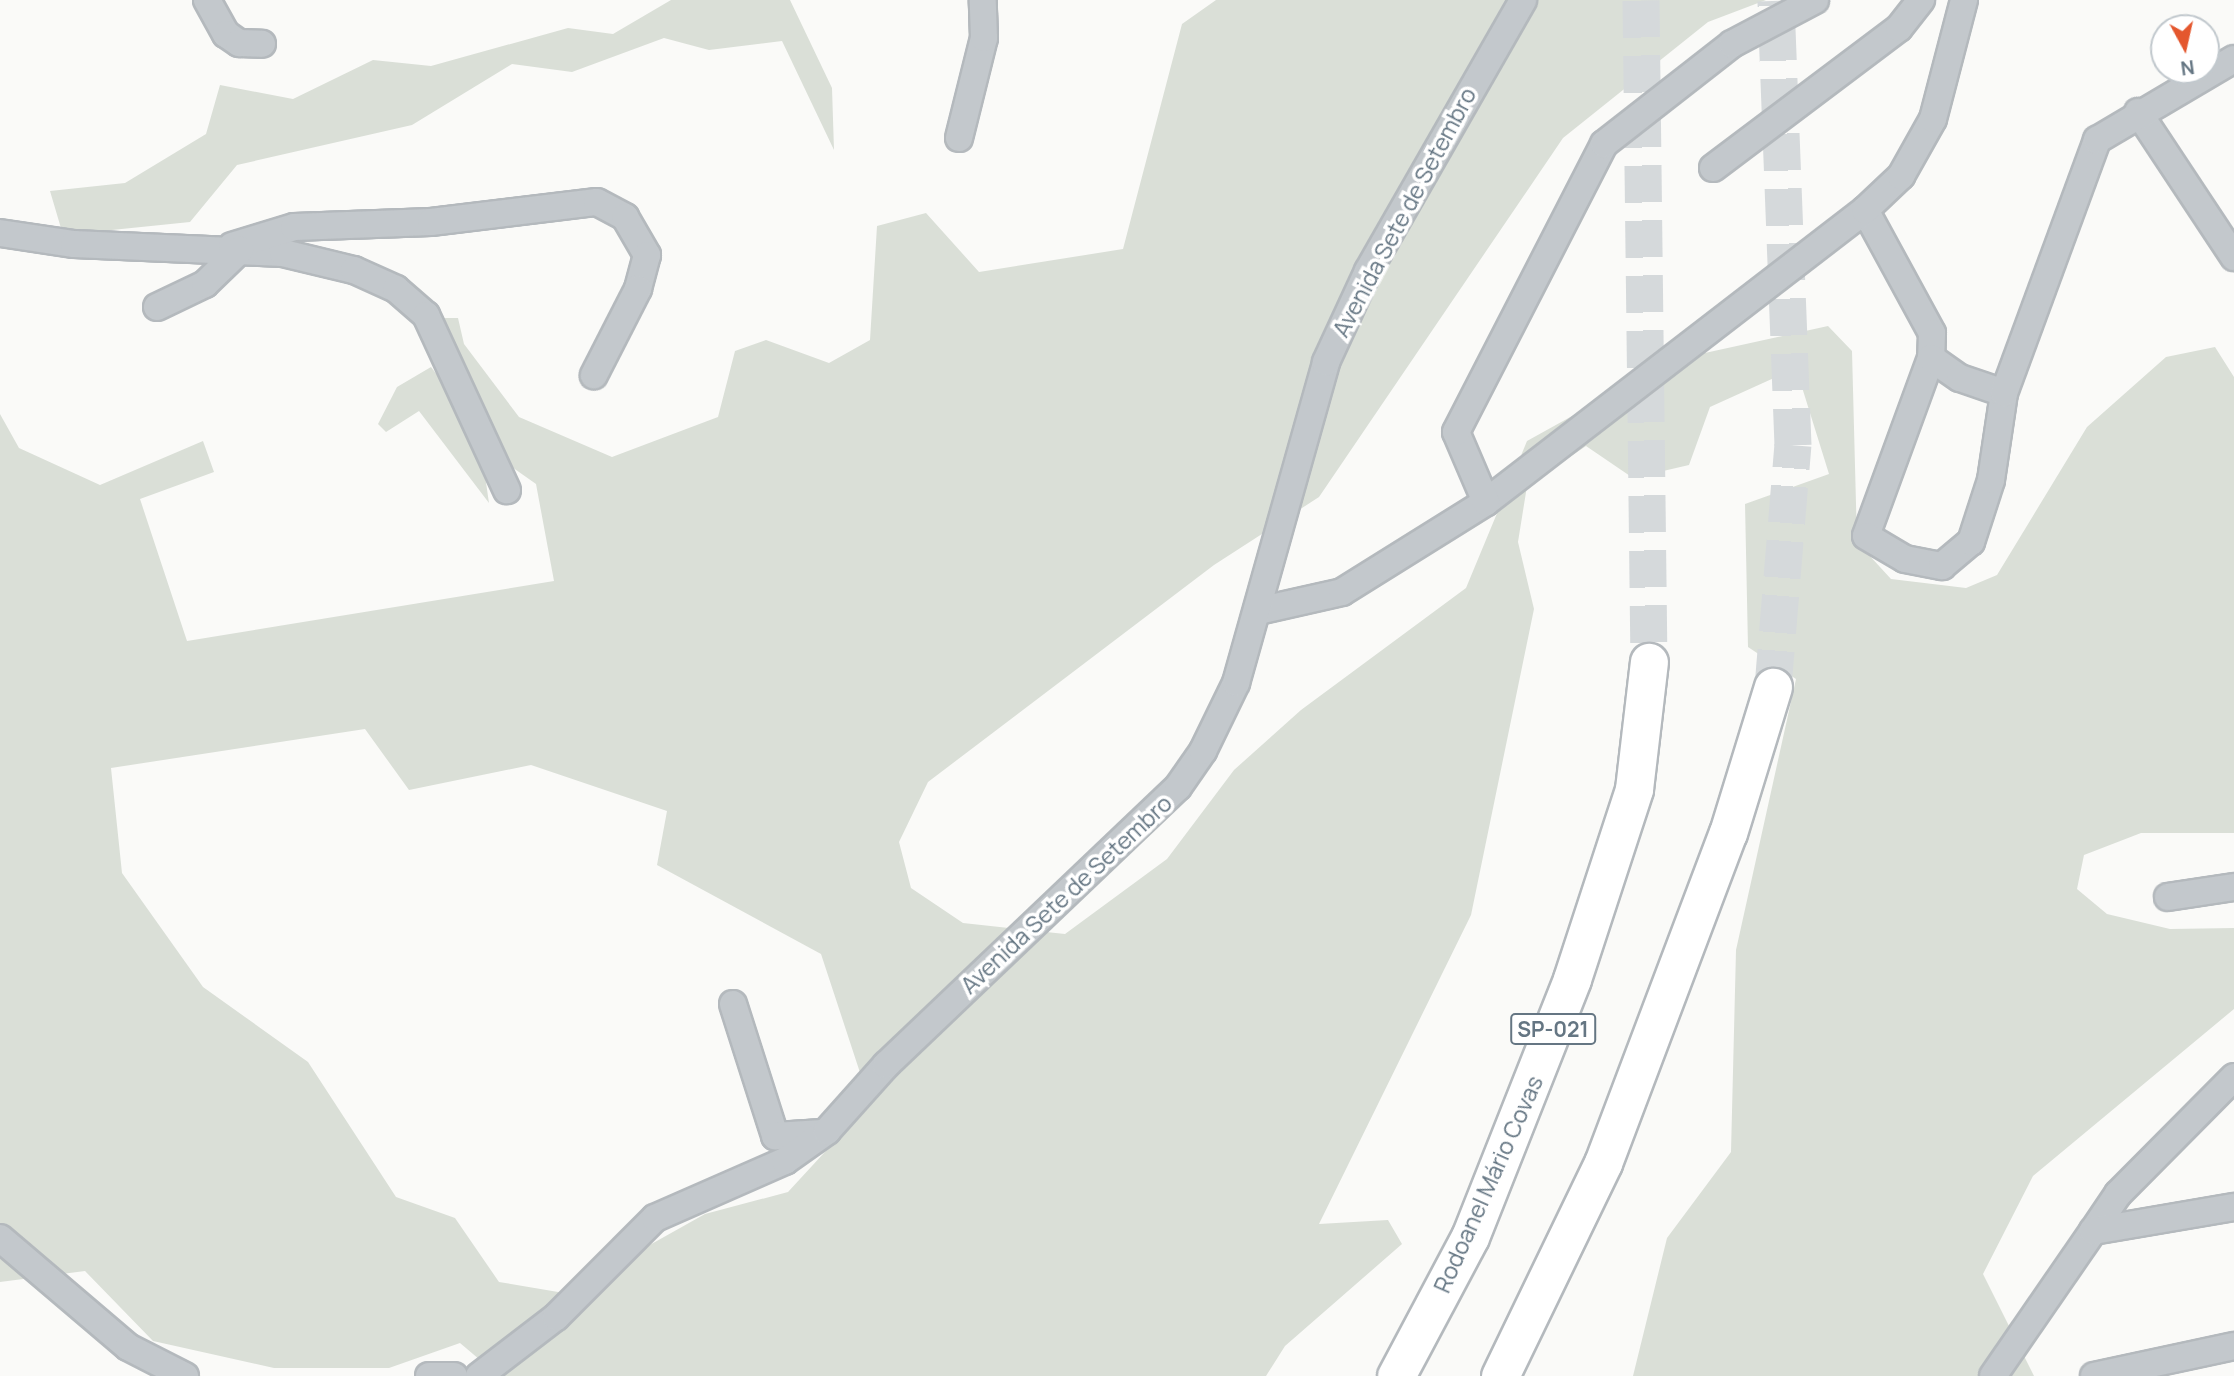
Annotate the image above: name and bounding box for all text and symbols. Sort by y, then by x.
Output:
north arrow [2150,14,2220,84]
text: N [2179,54,2196,82]
street label: Avenida Sete de Setembro [1326,83,1482,341]
street label: Avenida Sete de Setembro [955,789,1177,999]
road number: SP-021 [1509,1012,1597,1046]
street label: Rodoanel Mário Covas [1428,1071,1548,1297]

